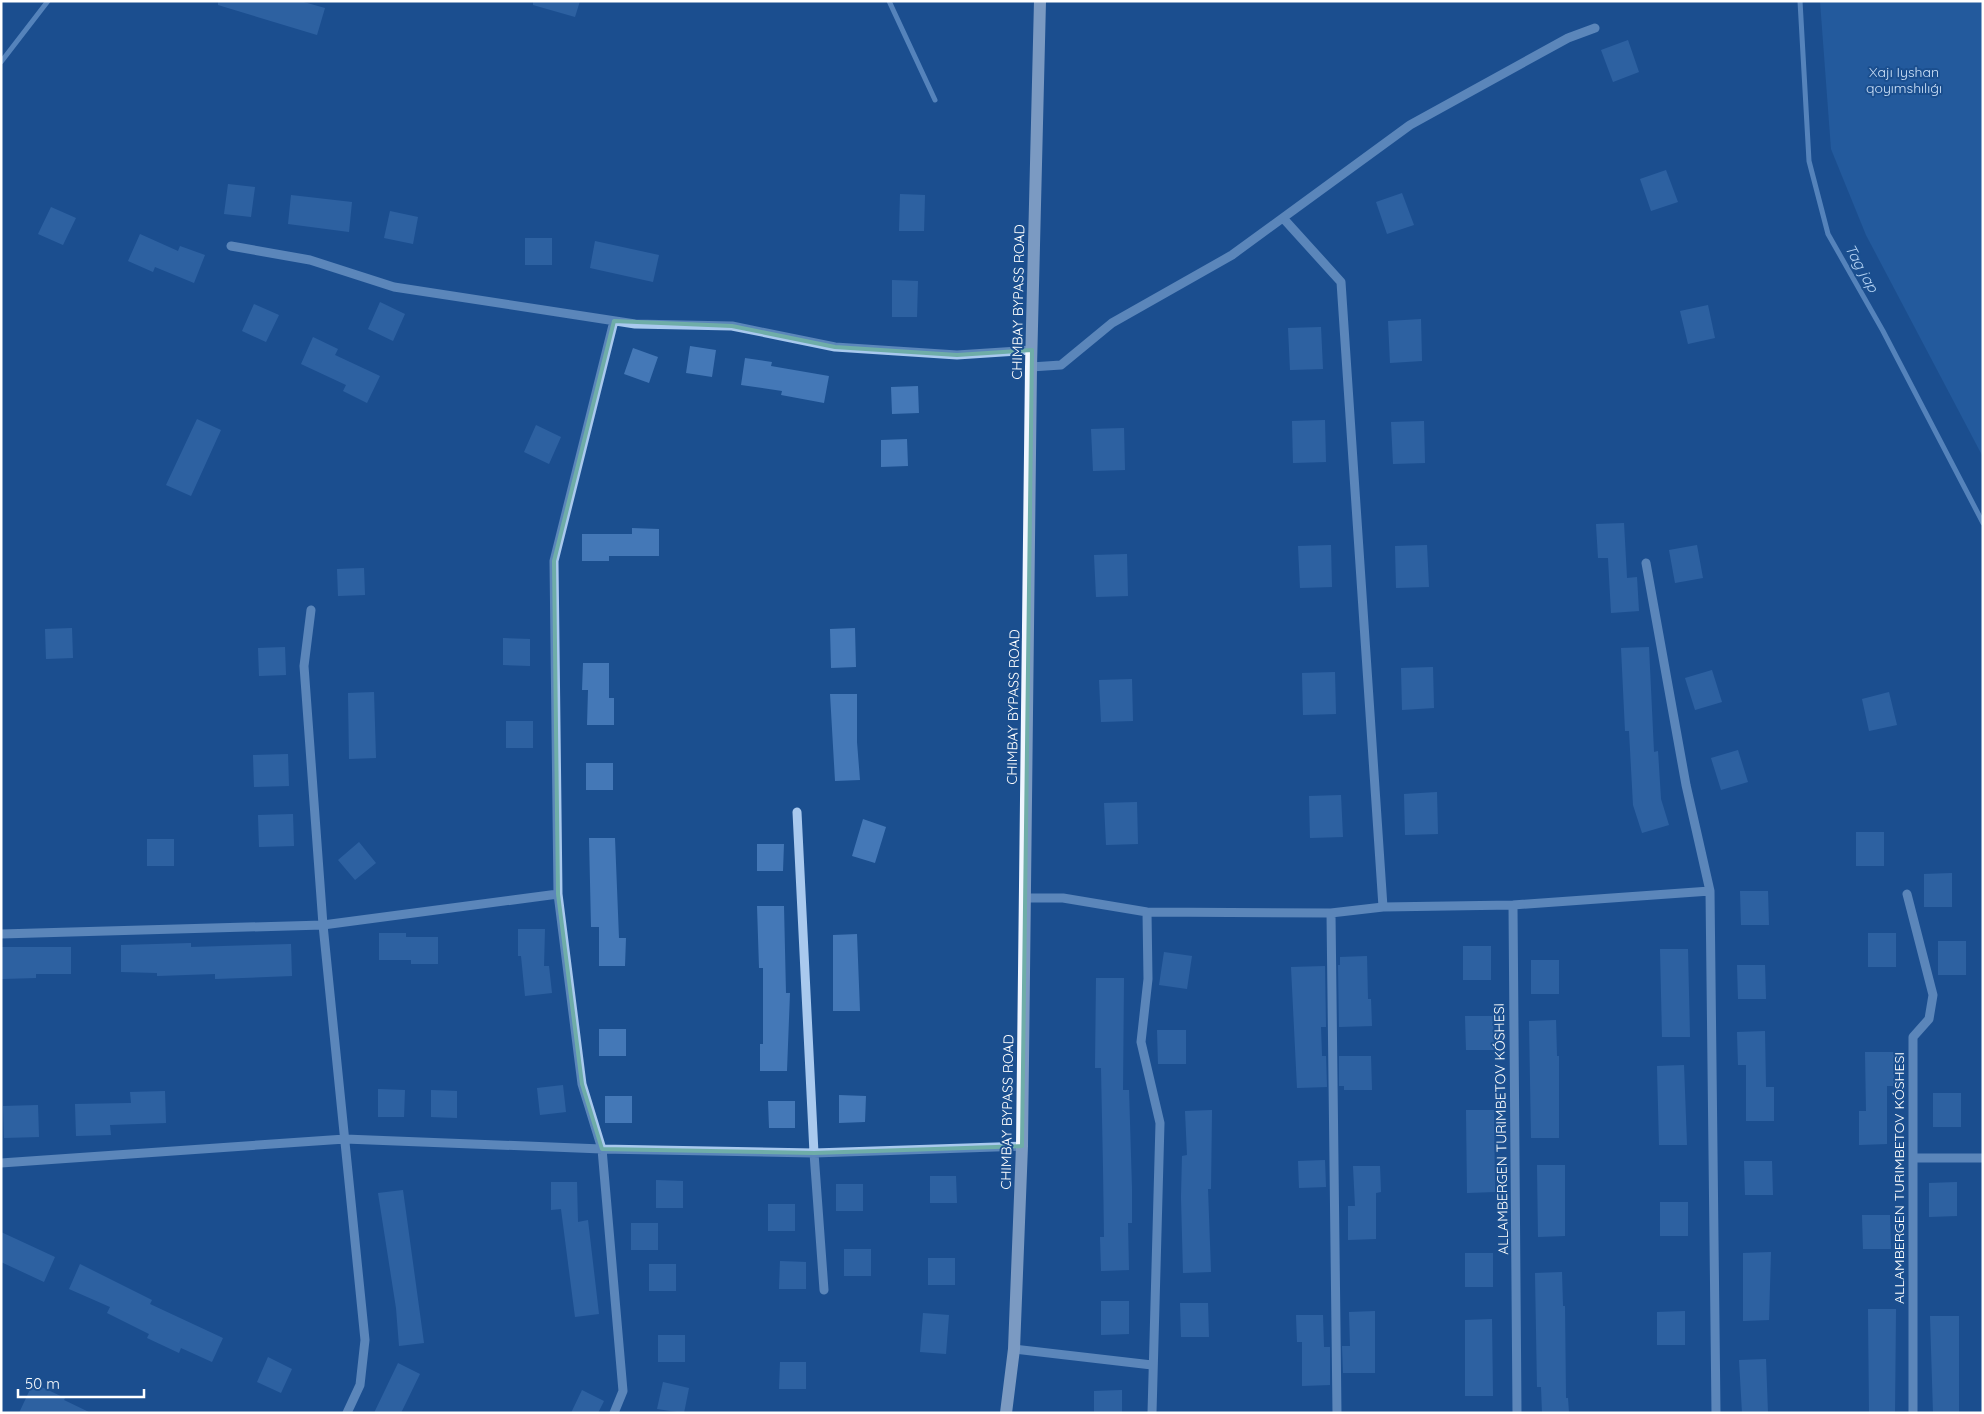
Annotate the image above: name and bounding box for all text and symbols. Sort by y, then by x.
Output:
park label: Xajı Iyshan qoyımshılıǵı [1866,63,1942,97]
street label: CHIMBAY BYPASS ROAD [1008,224,1028,380]
water label: Tag jap [1841,241,1883,296]
street label: CHIMBAY BYPASS ROAD [1003,629,1023,785]
street label: ALLAMBERGEN TURIMBETOV KÓSHESI [1490,1003,1512,1255]
street label: CHIMBAY BYPASS ROAD [997,1034,1017,1190]
street label: ALLAMBERGEN TURIMBETOV KÓSHESI [1890,1052,1908,1304]
scale bar [18,1366,144,1398]
text: 50 m [25,1374,60,1393]

